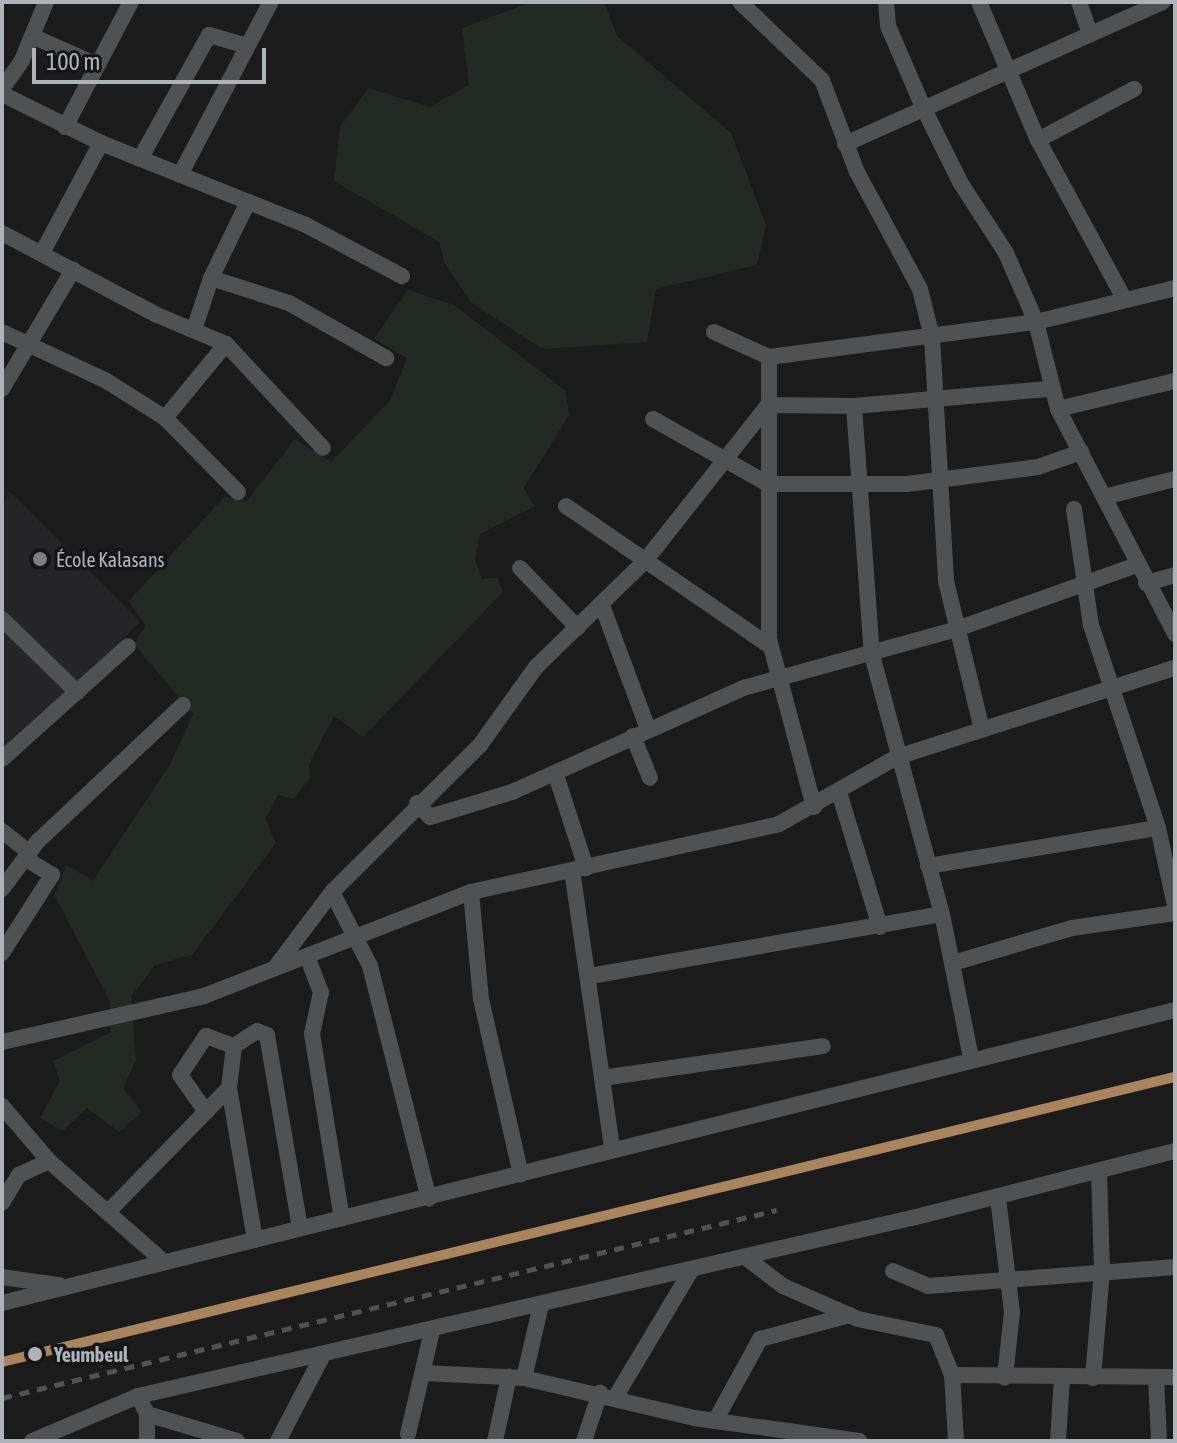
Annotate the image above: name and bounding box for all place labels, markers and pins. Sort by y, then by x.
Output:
place label: École Kalasans [56,547,165,571]
marker: École Kalasans [31,550,49,568]
marker: Yeumbeul [23,1342,47,1366]
place label: Yeumbeul [54,1342,128,1366]

